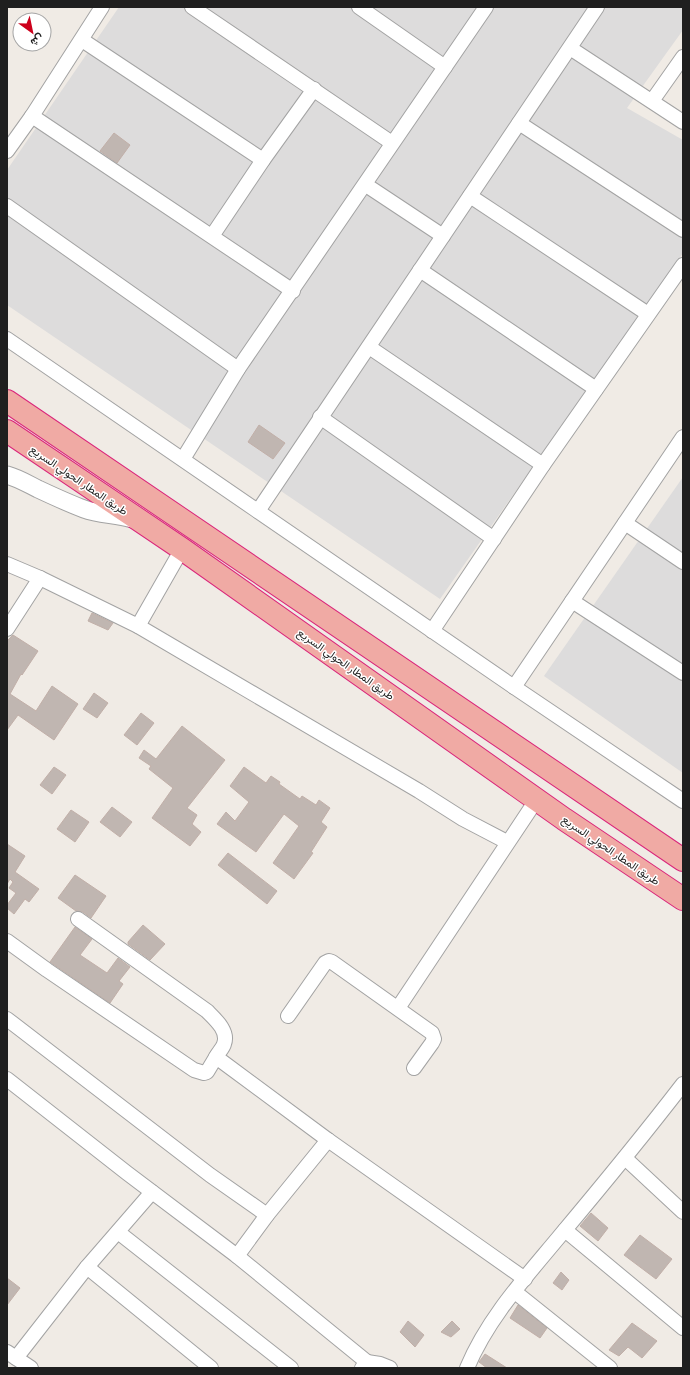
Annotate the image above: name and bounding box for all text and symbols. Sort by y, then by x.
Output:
north arrow [12,12,52,52]
text: ش [28,31,47,50]
street label: طريق المطار الحولي السريع [26,442,131,521]
street label: طريق المطار الحولي السريع [293,625,397,705]
street label: طريق المطار الحولي السريع [558,812,663,891]

